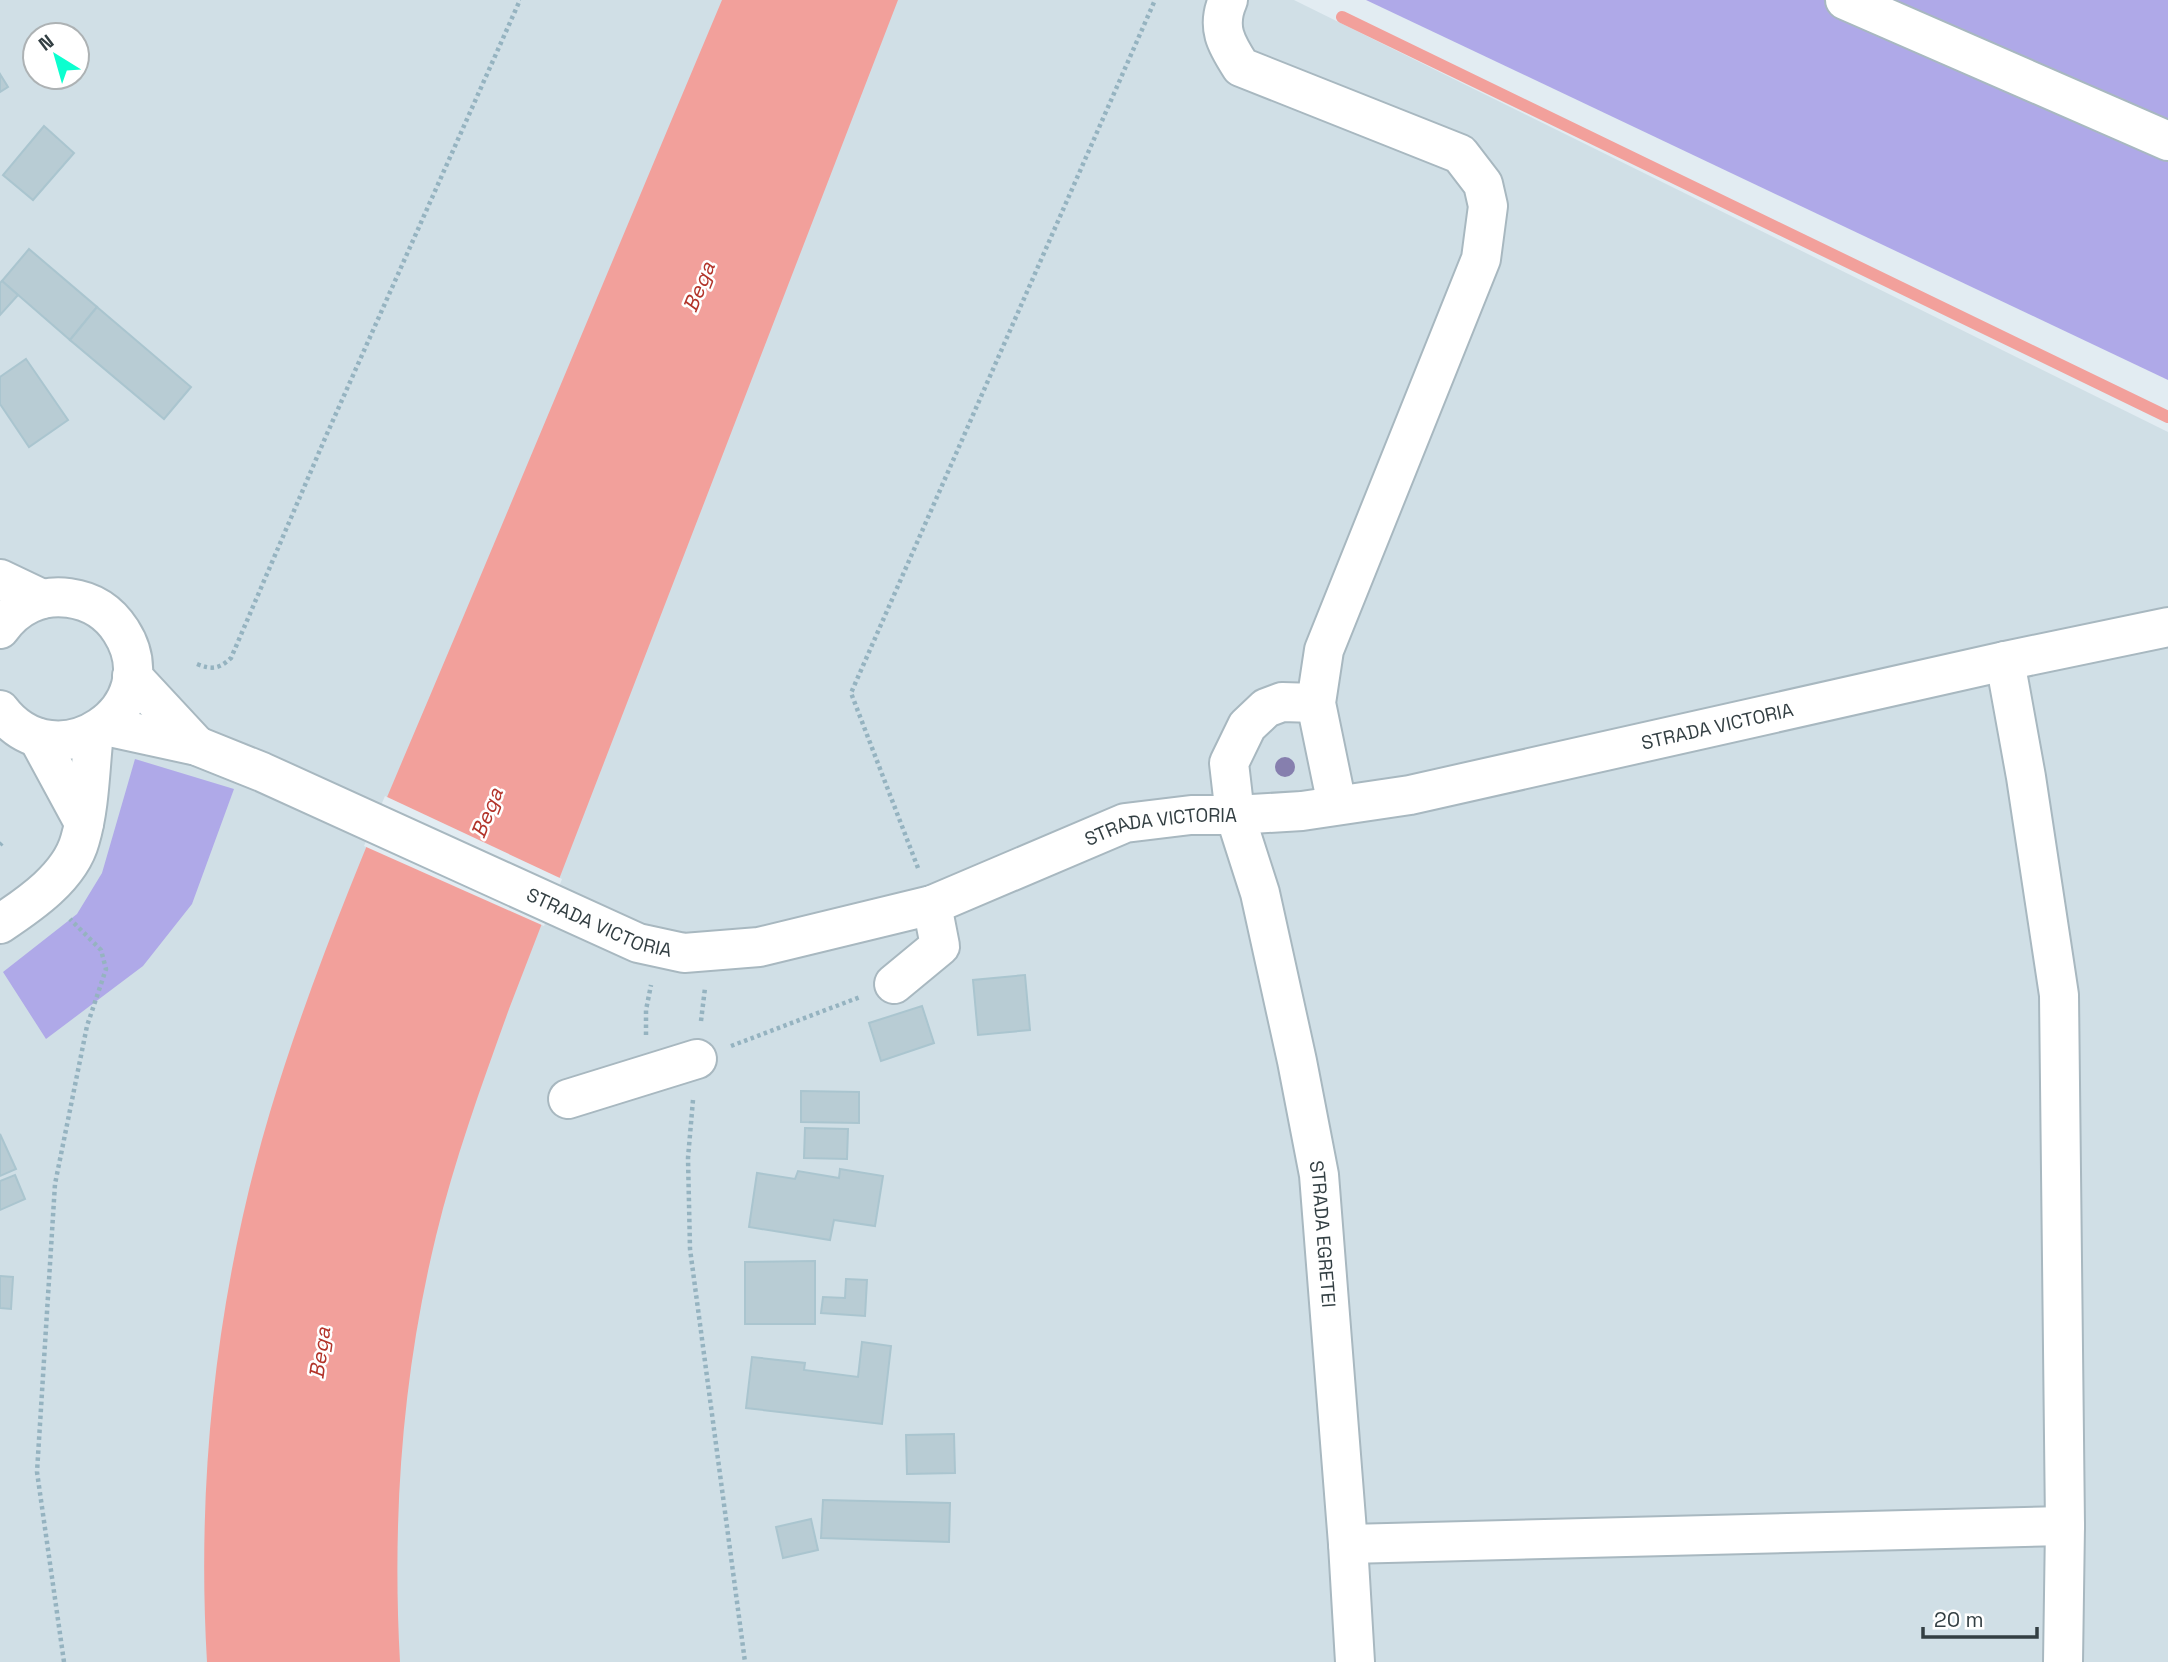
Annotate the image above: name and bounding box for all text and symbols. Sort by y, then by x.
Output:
north arrow [21,21,91,91]
text: N [33,29,59,57]
water label: Bega [676,257,721,316]
street label: STRADA VICTORIA [1639,697,1796,756]
water label: Bega [464,783,509,842]
street label: STRADA VICTORIA [1081,802,1237,852]
street label: STRADA VICTORIA [523,882,674,963]
street label: STRADA EGRETEI [1303,1158,1341,1309]
water label: Bega [303,1324,337,1380]
scale bar [1923,1596,2037,1640]
text: 20 m [1934,1606,1984,1633]

